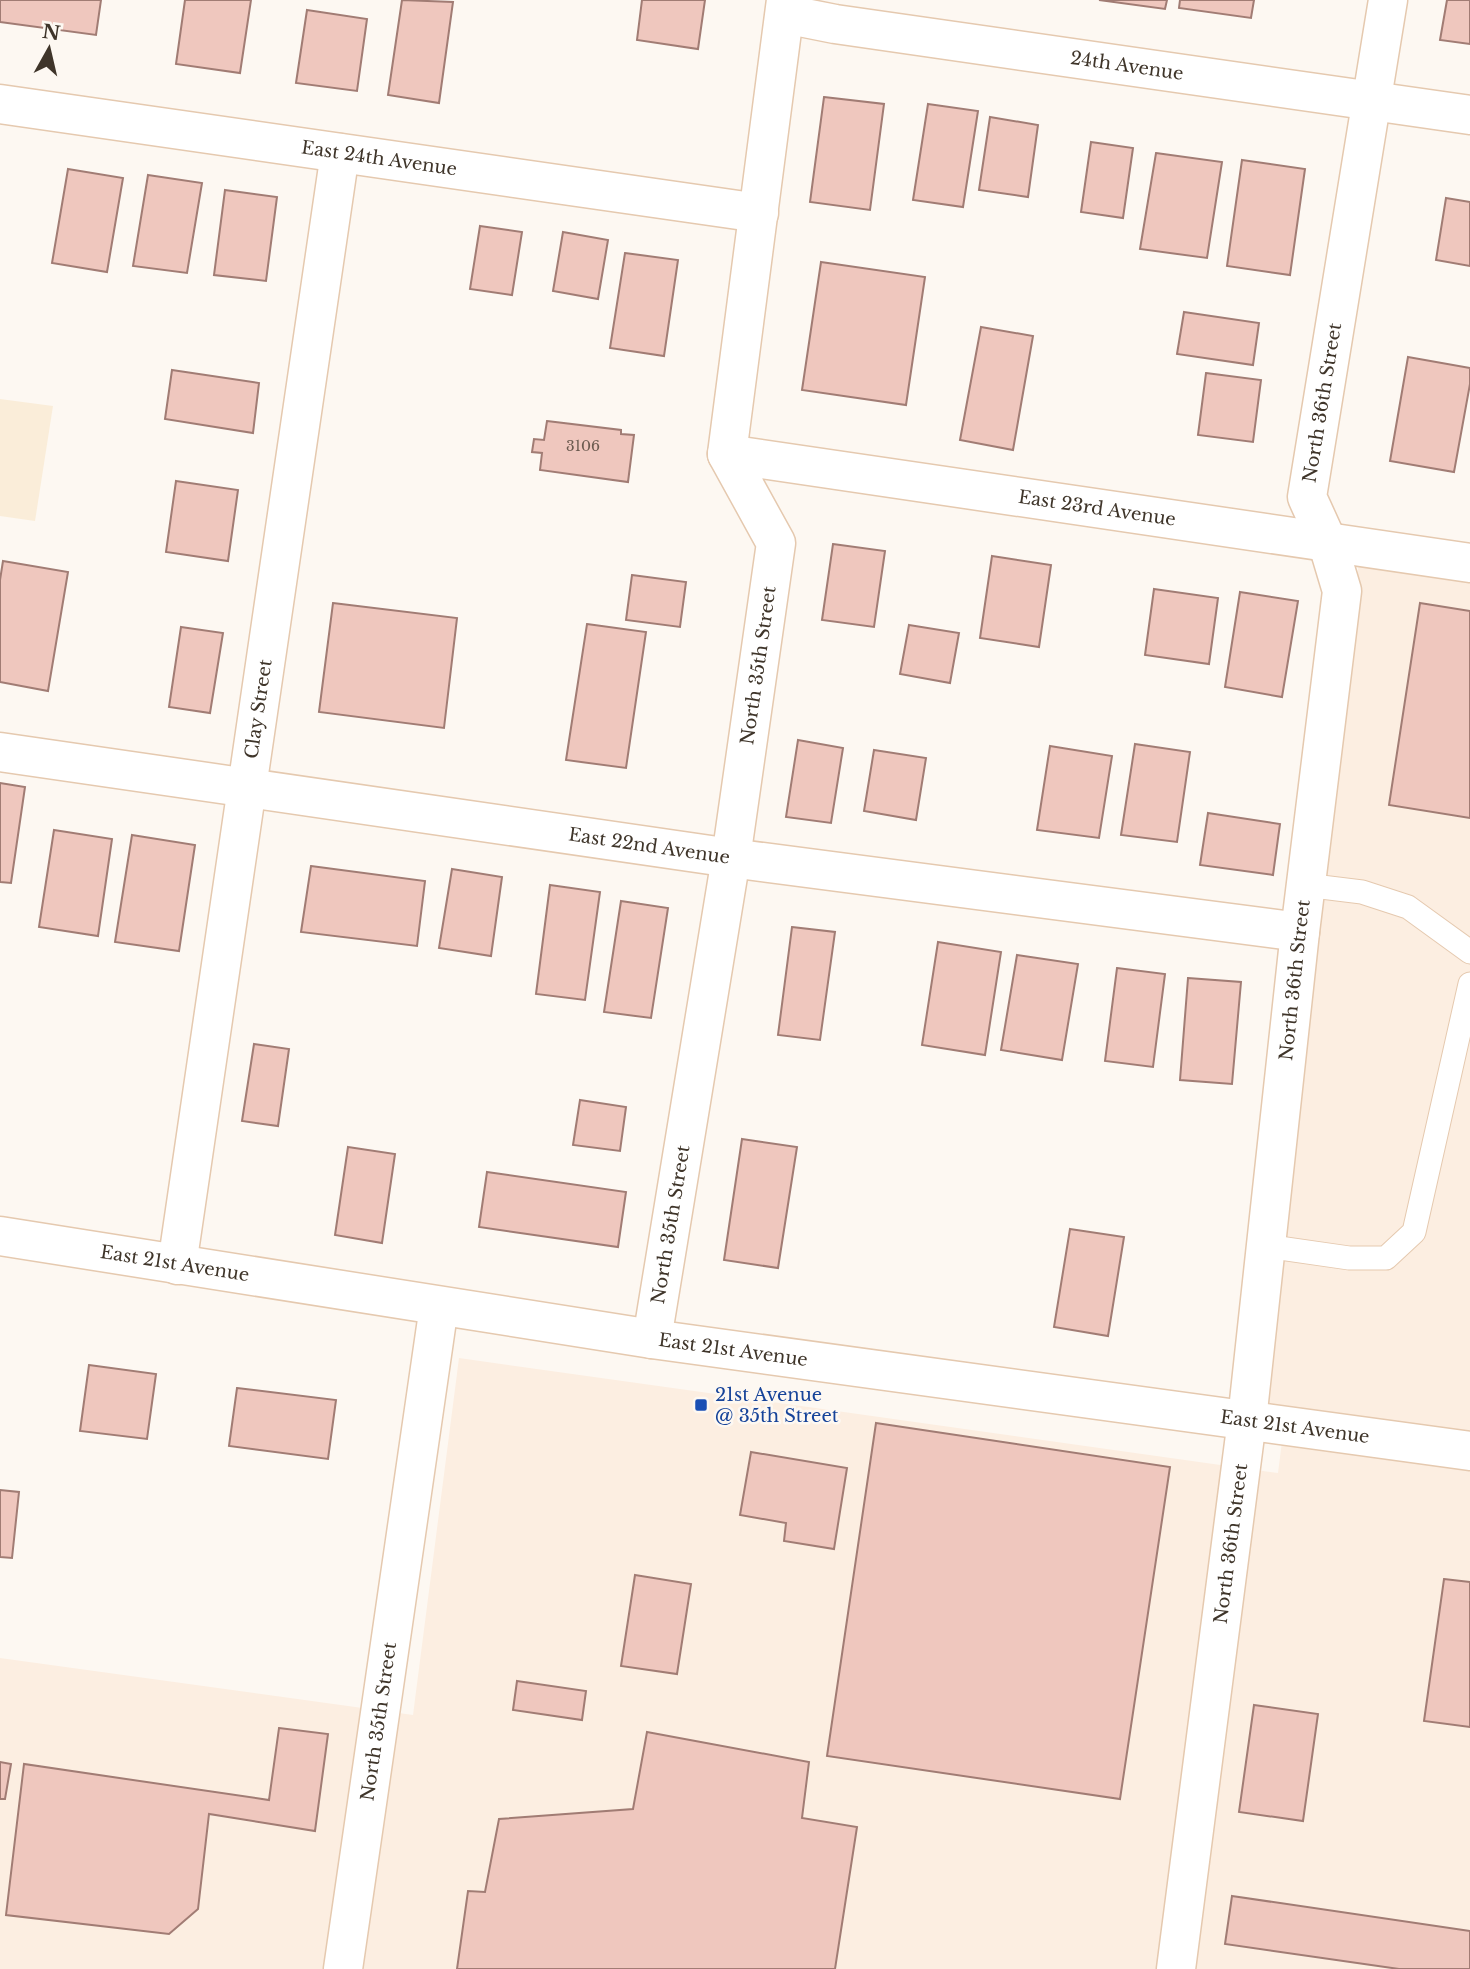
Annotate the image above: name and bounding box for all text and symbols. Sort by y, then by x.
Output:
north arrow [14,14,84,84]
text: N [41,20,62,45]
street label: 24th Avenue [1069,47,1185,85]
street label: East 24th Avenue [300,136,458,180]
street label: North 36th Street [1298,321,1346,484]
house number: 3106 [566,437,600,455]
street label: East 23rd Avenue [1017,486,1177,531]
street label: North 35th Street [736,584,781,746]
street label: Clay Street [240,658,277,760]
street label: East 22nd Avenue [567,824,731,869]
street label: North 36th Street [1275,898,1315,1062]
street label: North 35th Street [647,1143,695,1305]
street label: East 21st Avenue [99,1241,251,1286]
street label: East 21st Avenue [657,1329,809,1371]
place label: 21st Avenue @ 35th Street [715,1384,839,1427]
marker: 21st Avenue @ 35th Street [693,1397,709,1413]
street label: East 21st Avenue [1219,1406,1371,1448]
street label: North 36th Street [1210,1462,1252,1625]
street label: North 35th Street [356,1640,401,1803]

